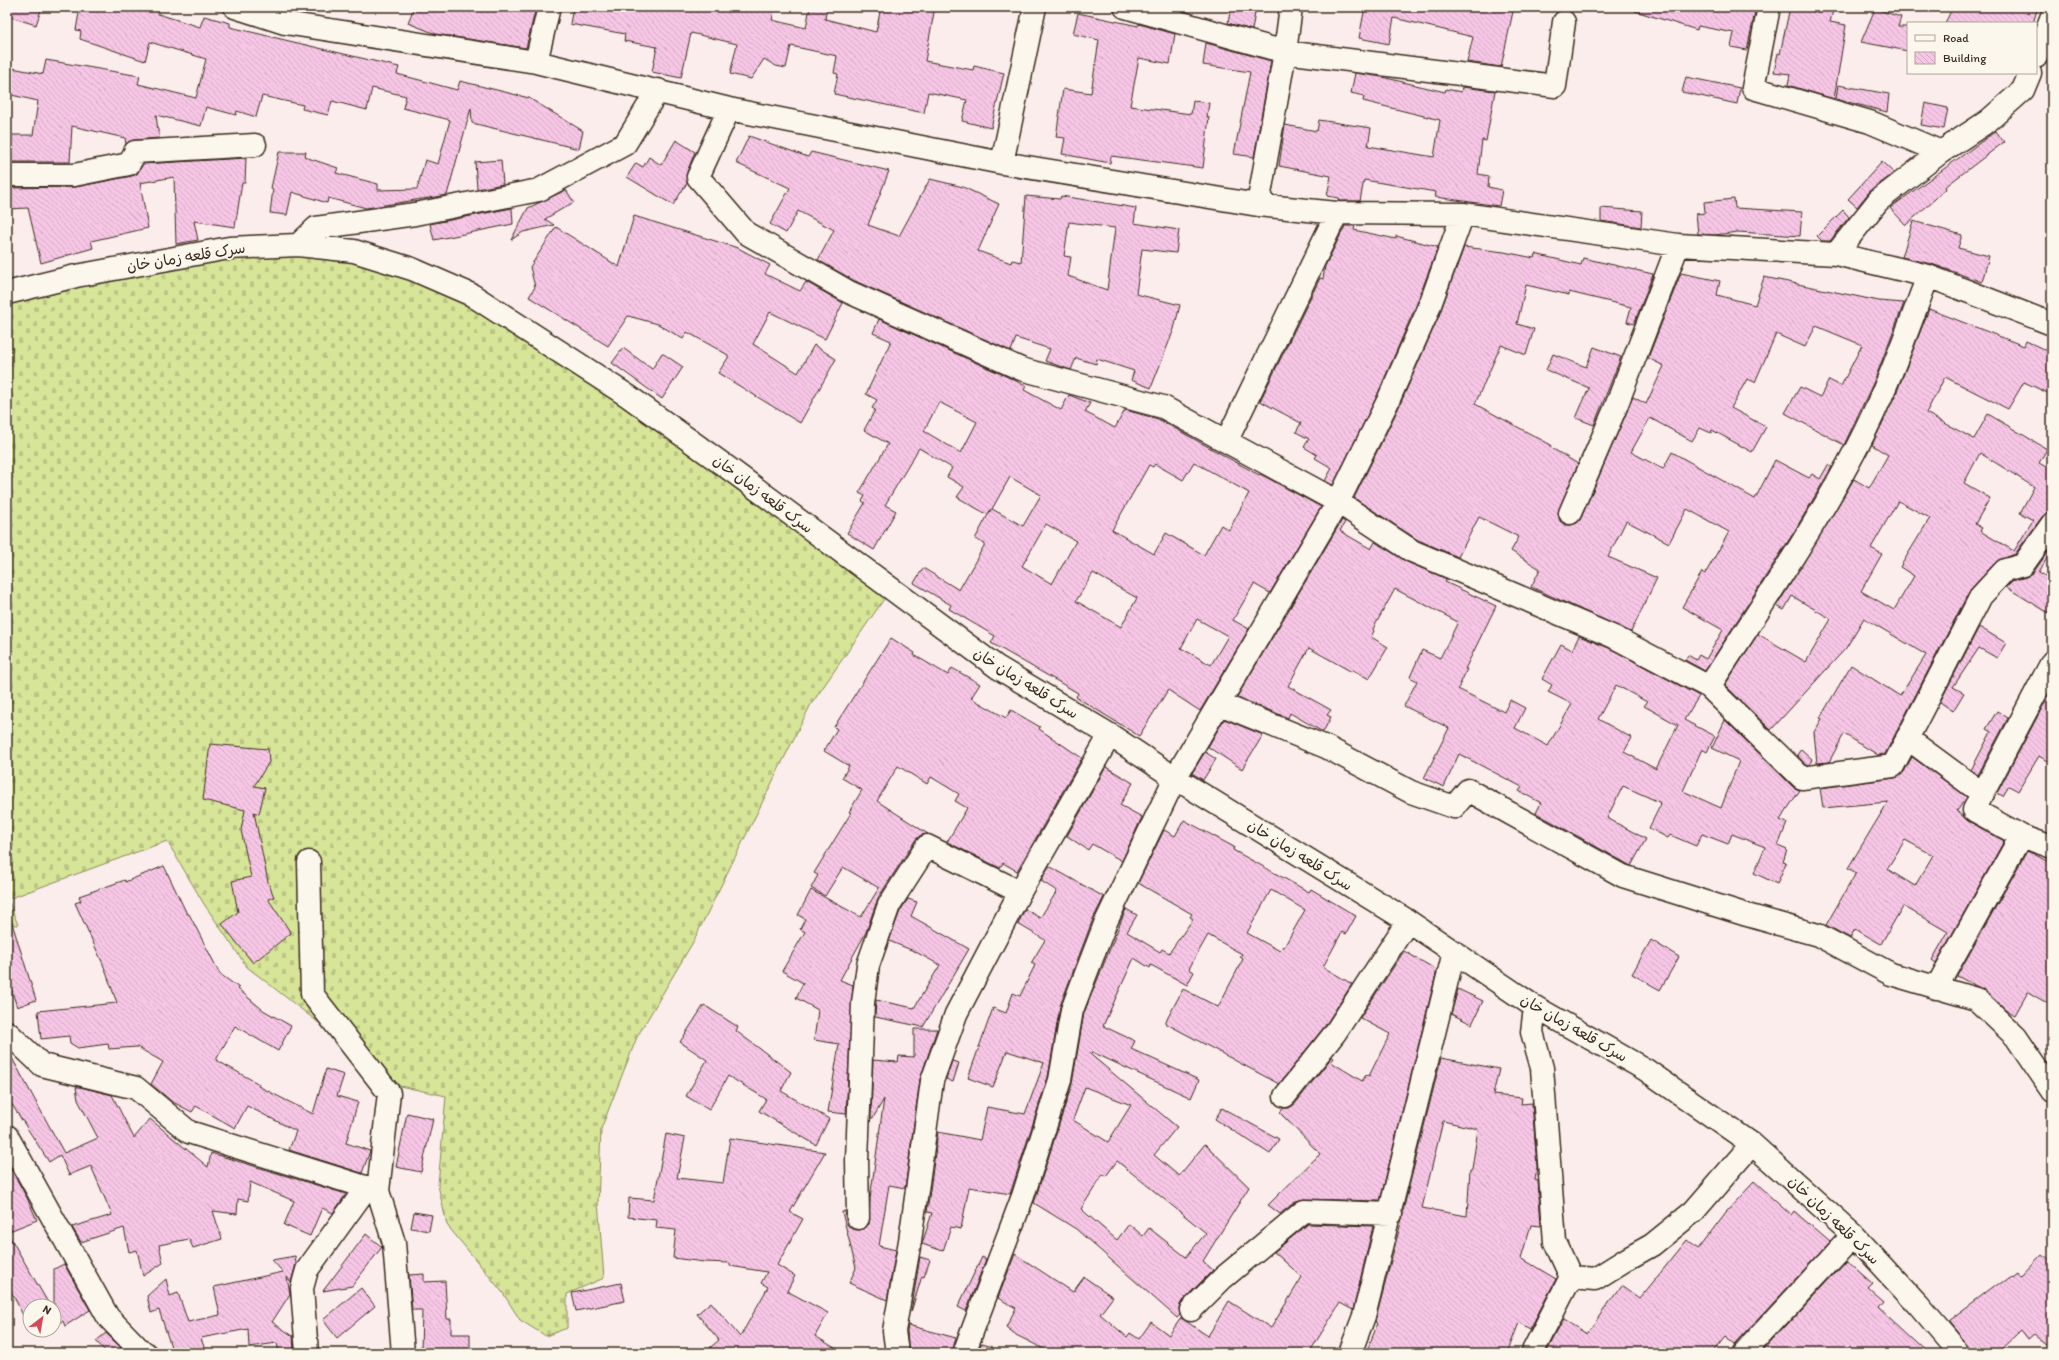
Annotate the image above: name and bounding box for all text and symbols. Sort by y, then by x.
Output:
legend [1907,22,2037,74]
text: Road [1943,31,1969,45]
text: Building [1943,51,1987,65]
street label: سرک قلعه زمان خان [125,239,247,275]
street label: سرک قلعه زمان خان [710,451,816,537]
street label: سرک قلعه زمان خان [970,644,1082,722]
street label: سرک قلعه زمان خان [1244,816,1356,894]
street label: سرک قلعه زمان خان [1518,990,1630,1066]
street label: سرک قلعه زمان خان [1785,1172,1883,1268]
north arrow [22,1298,62,1338]
text: N [40,1302,53,1317]

